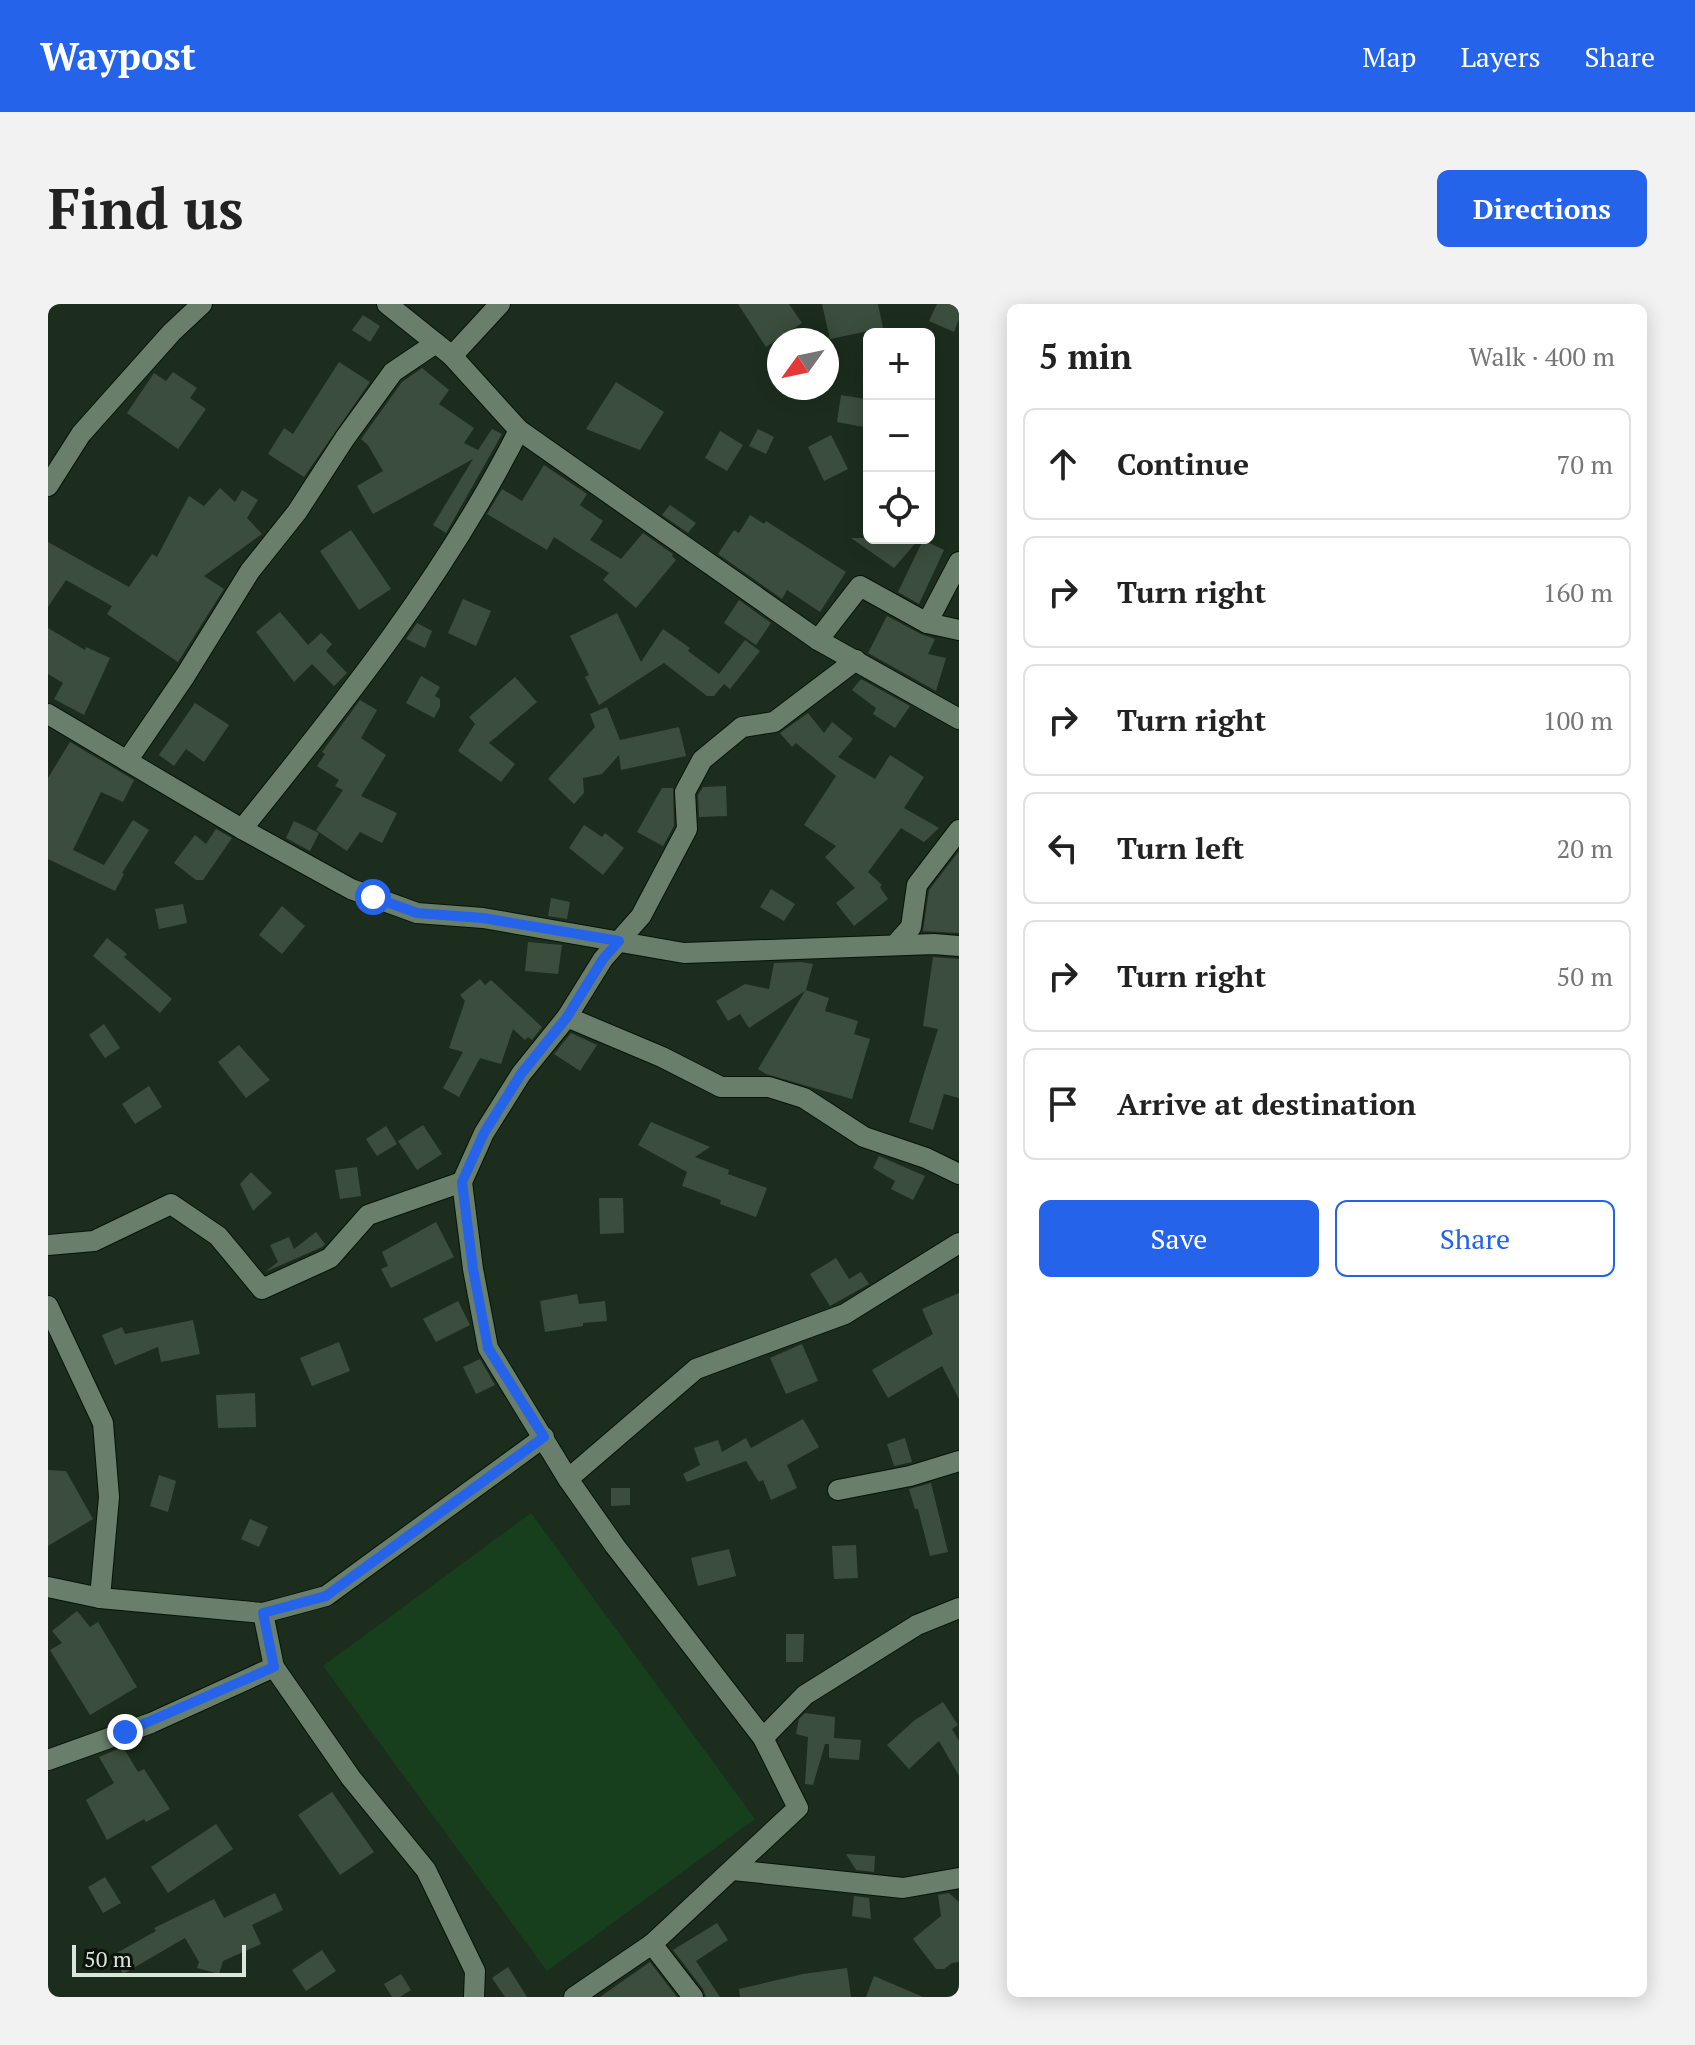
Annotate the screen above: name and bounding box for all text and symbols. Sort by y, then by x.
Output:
text: Waypost [40,31,196,81]
text: Map [1362,38,1416,75]
text: Layers [1460,38,1541,75]
text: Share [1585,38,1655,75]
button: Directions [1437,170,1647,247]
text: Find us [48,171,244,245]
north arrow [767,328,839,400]
map controls [863,328,935,544]
button: + [863,328,935,400]
text: 5 min [1039,334,1132,379]
text: Walk · 400 m [1469,339,1615,373]
button: − [863,400,935,472]
icon: ahead [1041,442,1085,486]
text: Continue [1117,444,1249,484]
text: 70 m [1557,447,1613,481]
button: locate [863,472,935,544]
icon: right [1041,570,1085,614]
text: Turn right [1117,572,1266,612]
text: 160 m [1543,575,1613,609]
icon: right [1041,698,1085,742]
text: Turn right [1117,700,1266,740]
text: 100 m [1543,703,1613,737]
icon: left [1041,826,1085,870]
text: Turn left [1117,828,1244,868]
text: 20 m [1557,831,1613,865]
route start [355,879,391,915]
icon: right [1041,954,1085,998]
text: Turn right [1117,956,1266,996]
text: 50 m [1557,959,1613,993]
icon: arrive [1041,1082,1085,1126]
text: Arrive at destination [1117,1084,1416,1124]
button: Save [1039,1200,1319,1277]
button: Share [1335,1200,1615,1277]
route end [107,1714,143,1750]
scale bar [72,1941,246,1977]
text: 50 m [84,1944,132,1973]

